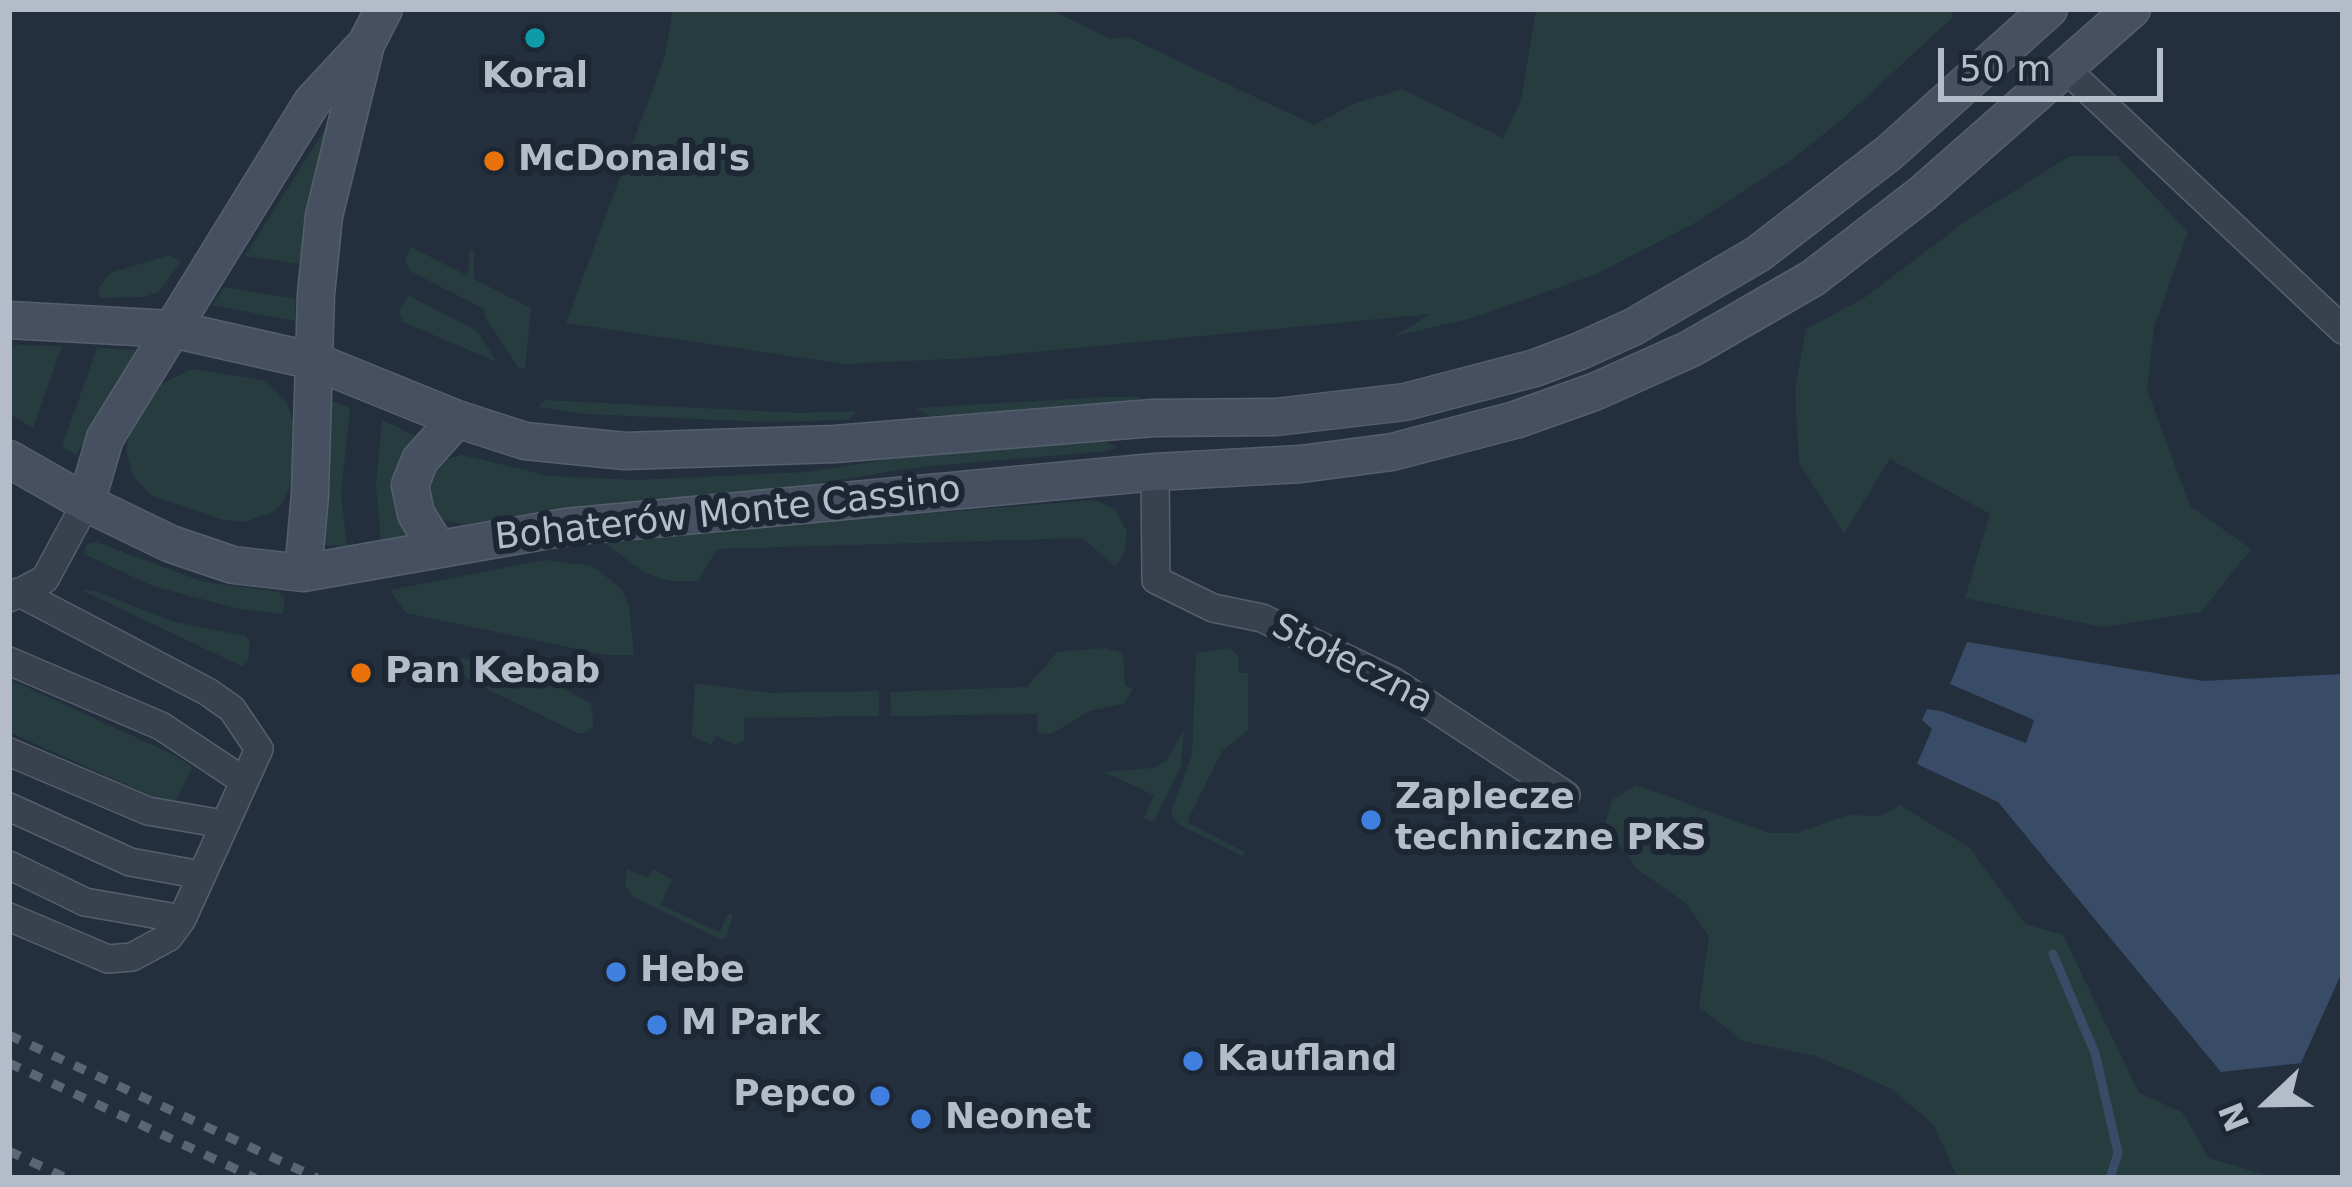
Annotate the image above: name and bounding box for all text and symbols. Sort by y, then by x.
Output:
scale bar [1944,24,2169,98]
marker: Koral [522,25,548,51]
text: 50 m [1959,48,2051,89]
place label: Koral [482,56,588,100]
place label: McDonald's [518,139,750,183]
marker: McDonald's [481,148,507,174]
street label: Bohaterów Monte Cassino [493,469,963,561]
street label: Stołeczna [1264,606,1440,724]
place label: Pan Kebab [385,651,600,695]
marker: Pan Kebab [348,660,374,686]
place label: Zaplecze techniczne PKS [1395,777,1707,862]
marker: Zaplecze techniczne PKS [1358,807,1384,833]
place label: Hebe [640,950,745,994]
marker: Hebe [603,959,629,985]
place label: M Park [681,1003,821,1047]
marker: M Park [644,1012,670,1038]
place label: Kaufland [1217,1039,1397,1083]
north arrow [2208,1043,2328,1163]
marker: Kaufland [1180,1048,1206,1074]
place label: Pepco [733,1074,856,1118]
marker: Pepco [867,1083,893,1109]
place label: Neonet [945,1097,1092,1141]
text: N [2211,1097,2257,1137]
marker: Neonet [908,1106,934,1132]

